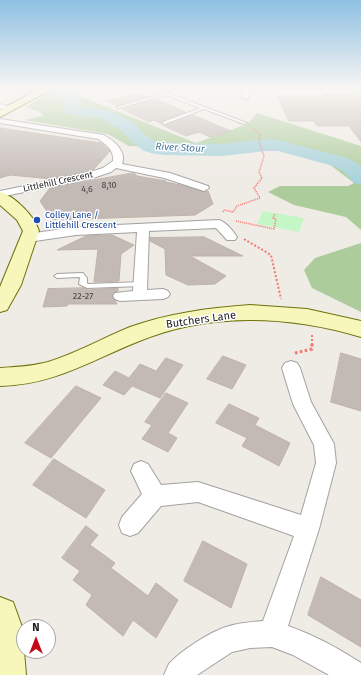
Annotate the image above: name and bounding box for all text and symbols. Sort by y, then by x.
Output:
water label: River Stour [155,141,205,155]
street label: Littlehill Crescent [22,169,94,195]
house number: 8,10 [101,180,117,190]
house number: 4,6 [81,184,93,194]
place label: Colley Lane / Littlehill Crescent [45,210,116,231]
marker: Colley Lane / Littlehill Crescent [32,215,42,225]
house number: 22-27 [73,291,93,301]
street label: Butchers Lane [165,309,237,331]
north arrow [16,619,56,659]
text: N [32,621,40,634]

